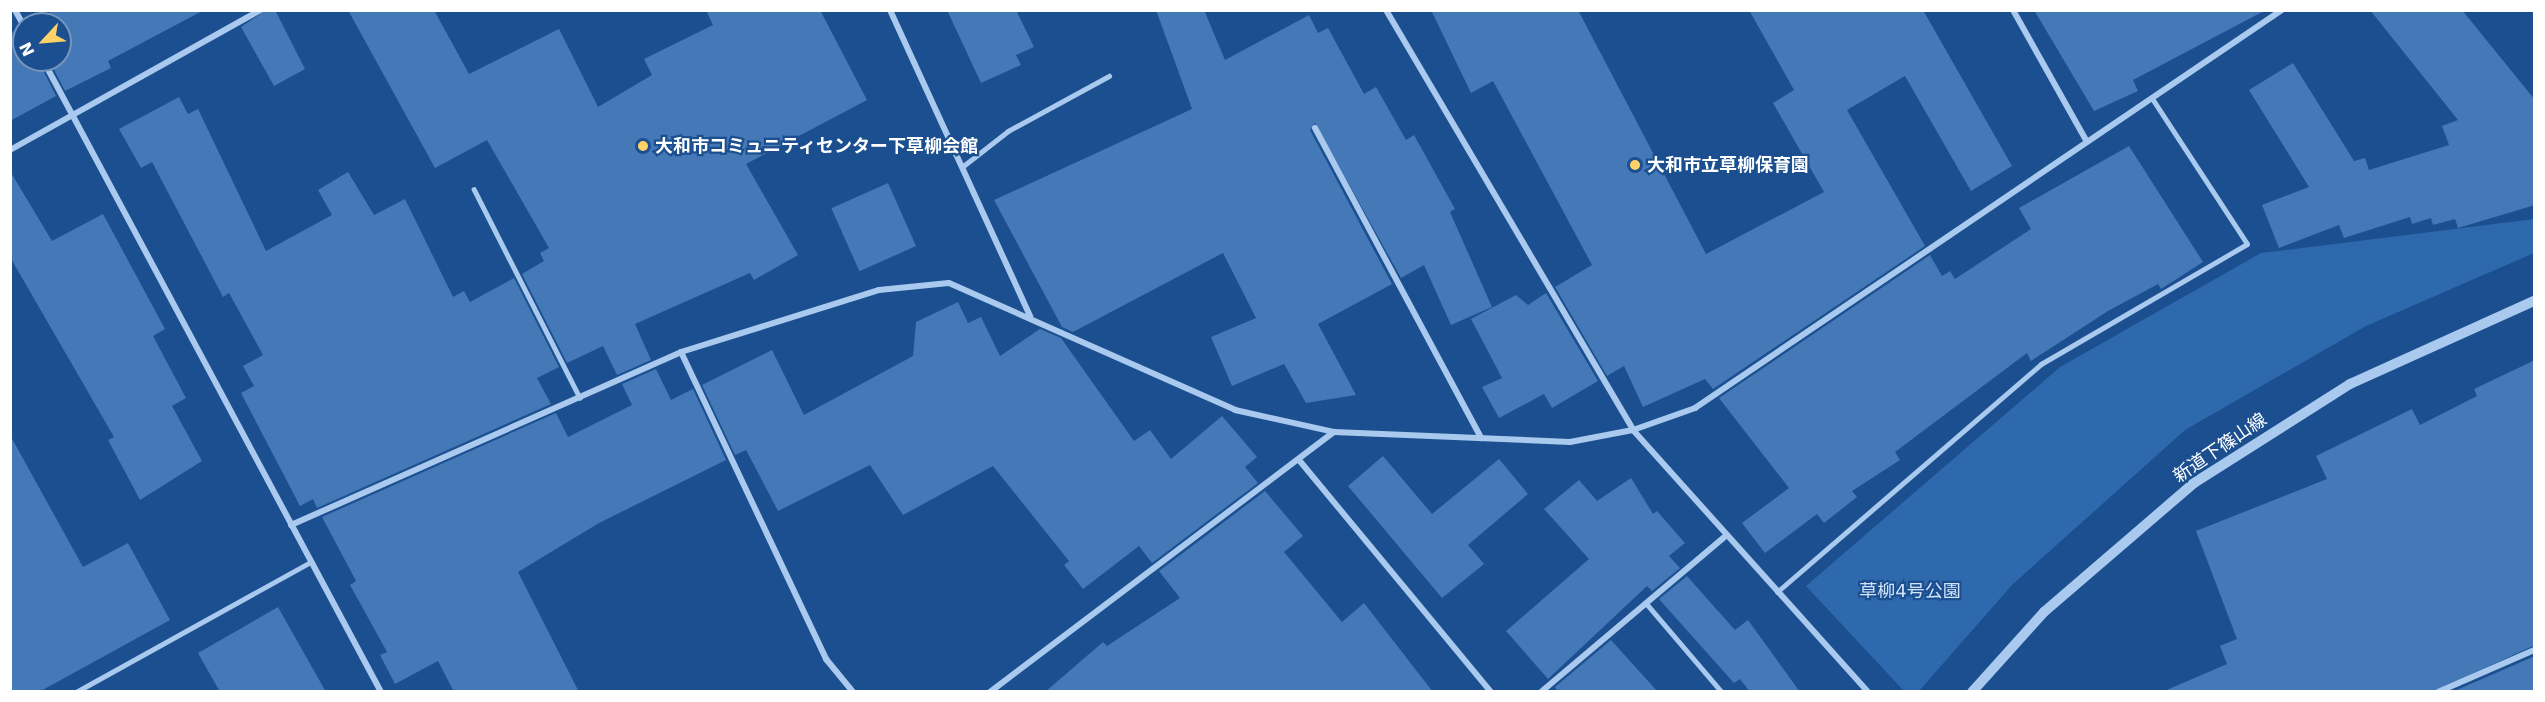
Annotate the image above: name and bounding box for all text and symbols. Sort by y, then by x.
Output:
north arrow [12,12,72,72]
text: N [16,39,39,59]
place label: 大和市コミュニティセンター下草柳会館 [655,135,979,157]
marker: 大和市コミュニティセンター下草柳会館 [636,139,650,153]
place label: 大和市立草柳保育園 [1647,154,1809,176]
marker: 大和市立草柳保育園 [1628,158,1642,172]
street label: 新道下篠山線 [2169,409,2271,487]
park label: 草柳4号公園 [1859,580,1961,602]

